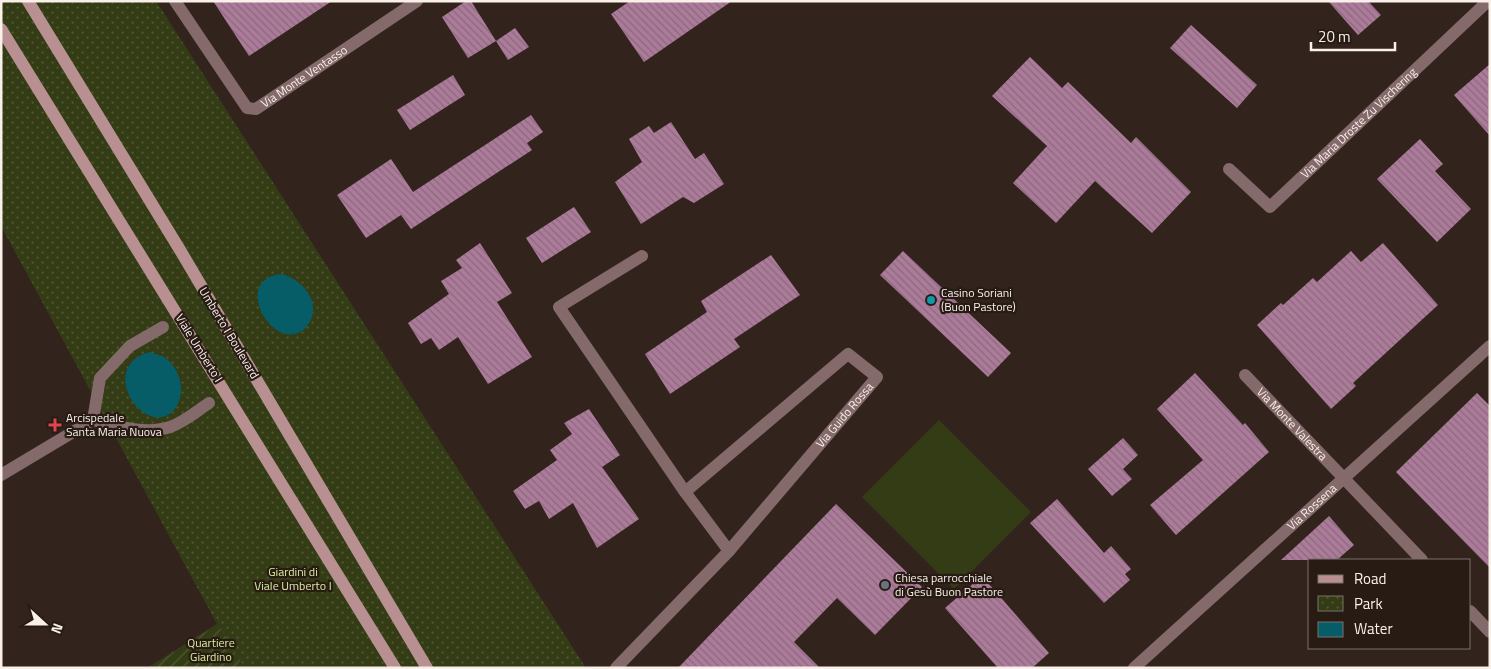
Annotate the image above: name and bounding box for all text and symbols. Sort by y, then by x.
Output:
scale bar [1311,20,1395,52]
text: 20 m [1318,25,1351,48]
street label: Via Monte Ventasso [257,40,351,112]
street label: Via Maria Droste Zu Vischering [1296,63,1421,183]
street label: Umberto I Boulevard [195,283,264,382]
place label: Casino Soriani (Buon Pastore) [941,283,1016,316]
marker: Casino Soriani (Buon Pastore) [925,294,937,306]
street label: Viale Umberto I [171,310,228,386]
street label: Via Guido Rossa [811,378,878,452]
street label: Via Monte Valestra [1252,383,1332,465]
place label: Arcispedale Santa Maria Nuova [66,408,162,441]
marker: Arcispedale Santa Maria Nuova [48,418,62,432]
street label: Via Rossena [1282,479,1341,534]
legend [1308,559,1471,649]
park label: Giardini di Viale Umberto I [254,562,332,595]
text: Road [1354,567,1386,590]
place label: Chiesa parrocchiale di Gesù Buon Pastore [895,568,1003,601]
marker: Chiesa parrocchiale di Gesù Buon Pastore [879,579,891,591]
text: Park [1354,592,1383,615]
north arrow [20,599,70,649]
text: Water [1354,617,1393,640]
text: N [46,621,69,637]
park label: Quartiere Giardino [187,633,235,666]

